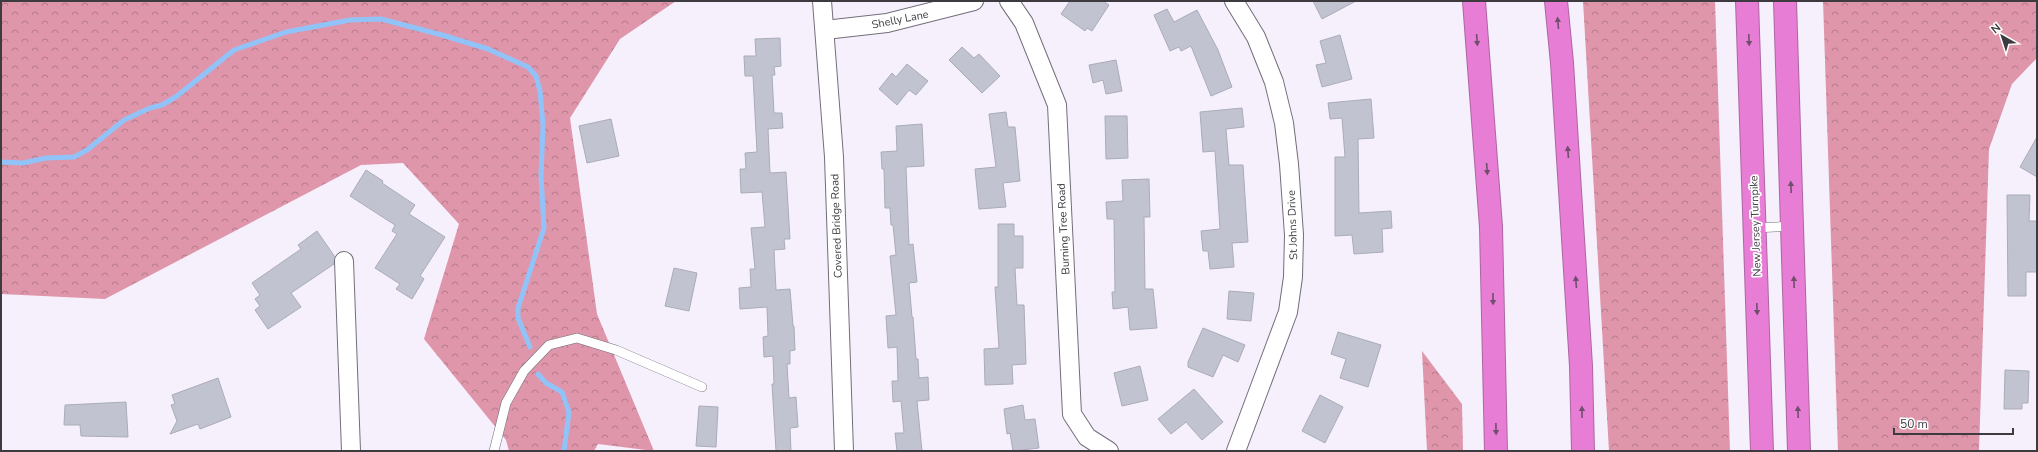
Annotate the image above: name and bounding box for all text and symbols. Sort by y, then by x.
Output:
street label: Shelly Lane [870,7,930,32]
north arrow [1982,16,2022,56]
one-way arrow [1555,17,1561,29]
text: N [1988,20,2004,37]
one-way arrow [1473,34,1480,46]
one-way arrow [1745,34,1752,46]
one-way arrow [1564,146,1571,158]
one-way arrow [1483,163,1490,176]
street label: Covered Bridge Road [827,173,846,278]
street label: New Jersey Turnpike [1746,175,1765,277]
one-way arrow [1788,180,1794,193]
street label: Burning Tree Road [1054,183,1073,275]
street label: St Johns Drive [1284,190,1301,260]
one-way arrow [1791,275,1797,288]
one-way arrow [1572,276,1579,288]
one-way arrow [1490,293,1496,306]
one-way arrow [1754,303,1761,315]
one-way arrow [1579,405,1585,418]
one-way arrow [1795,405,1801,418]
scale bar [1894,410,2013,436]
text: 50 m [1900,416,1928,432]
one-way arrow [1492,423,1499,435]

